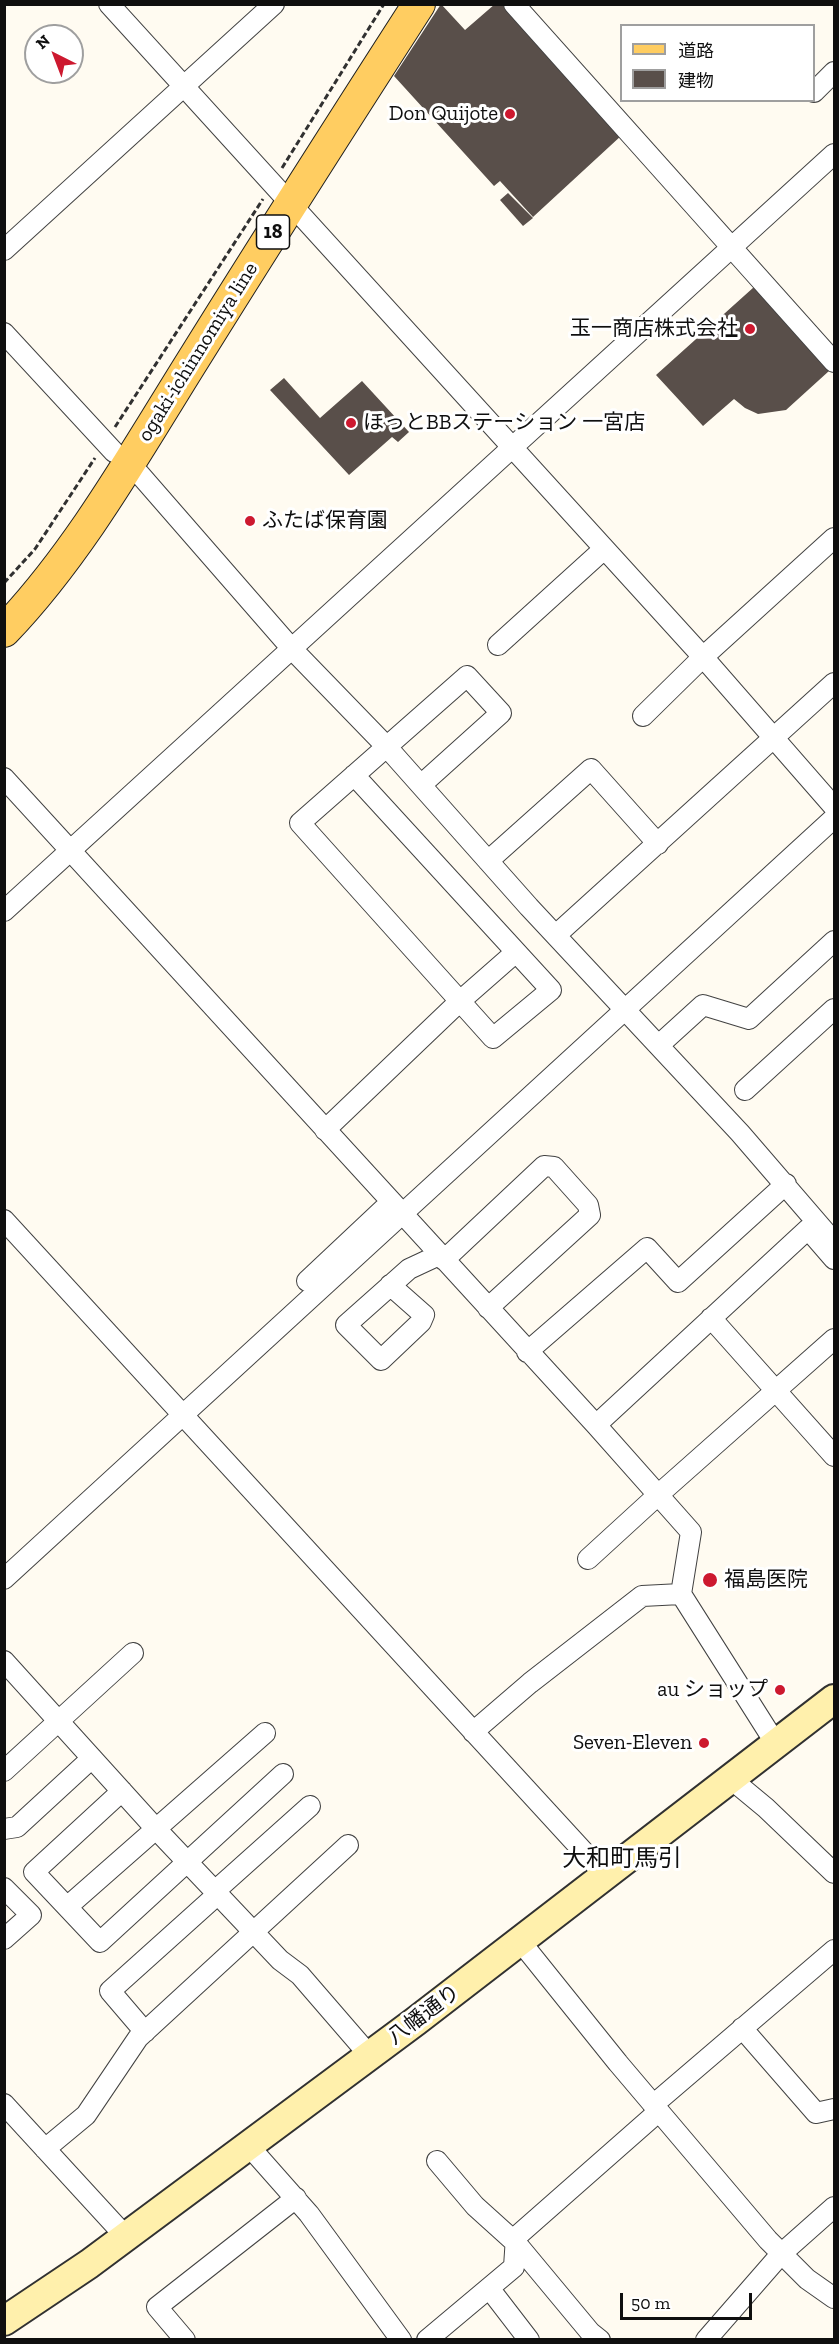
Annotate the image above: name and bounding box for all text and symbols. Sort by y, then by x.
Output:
north arrow [24,24,84,84]
legend [620,24,815,102]
text: N [32,31,54,53]
text: 道路 [678,40,714,62]
text: 建物 [678,70,714,92]
place label: Don Quijote [389,101,498,127]
marker: Don Quijote [503,107,517,121]
road number: 18 [256,215,290,249]
street label: ogaki-ichinnomiya line [133,258,263,446]
place label: 玉一商店株式会社 [570,316,738,342]
marker: 玉一商店株式会社 [743,322,757,336]
place label: ほっとBBステーション 一宮店 [363,410,645,436]
marker: ほっとBBステーション 一宮店 [344,416,358,430]
place label: ふたば保育園 [262,508,388,534]
marker: ふたば保育園 [243,514,257,528]
place label: 福島医院 [724,1567,808,1593]
marker: 福島医院 [701,1571,719,1589]
place label: au ショップ [657,1677,768,1703]
marker: au ショップ [773,1683,787,1697]
place label: Seven-Eleven [573,1730,692,1756]
marker: Seven-Eleven [697,1736,711,1750]
district label: 大和町馬引 [562,1845,682,1873]
street label: 八幡通り [383,1980,465,2050]
scale bar [623,2281,755,2319]
text: 50 m [631,2292,670,2314]

